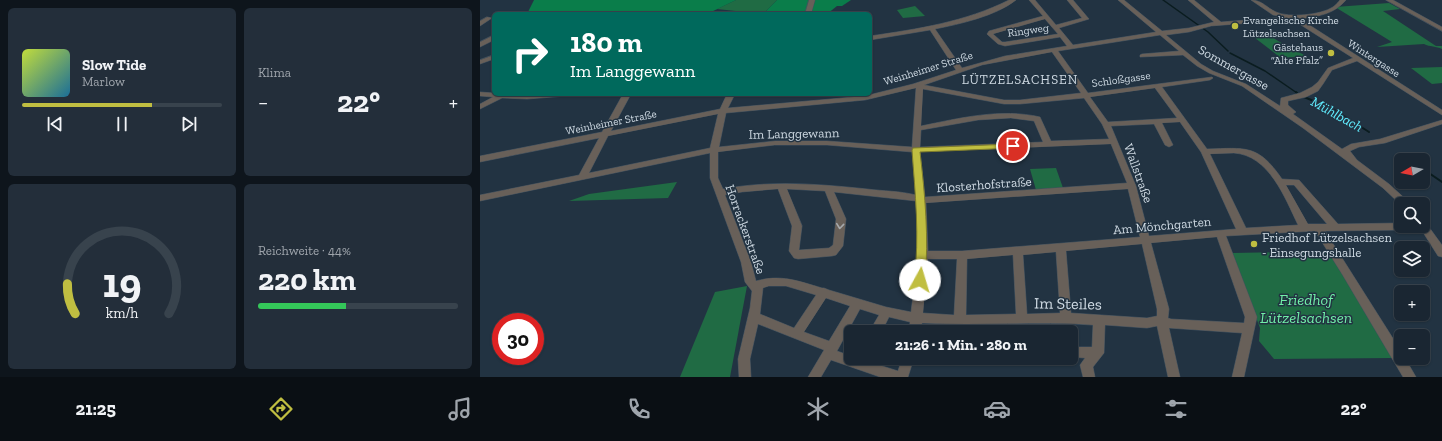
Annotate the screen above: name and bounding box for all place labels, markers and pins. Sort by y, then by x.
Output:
place label: Evangelische Kirche Lützelsachsen [1243,14,1339,40]
marker: Evangelische Kirche Lützelsachsen [1230,21,1240,31]
place label: Gästehaus “Alte Pfalz” [1271,41,1323,67]
marker: Gästehaus “Alte Pfalz” [1326,48,1336,58]
pin [996,129,1030,163]
place label: Friedhof Lützelsachsen - Einsegungshalle [1262,230,1392,260]
marker: Friedhof Lützelsachsen - Einsegungshalle [1249,239,1259,249]

